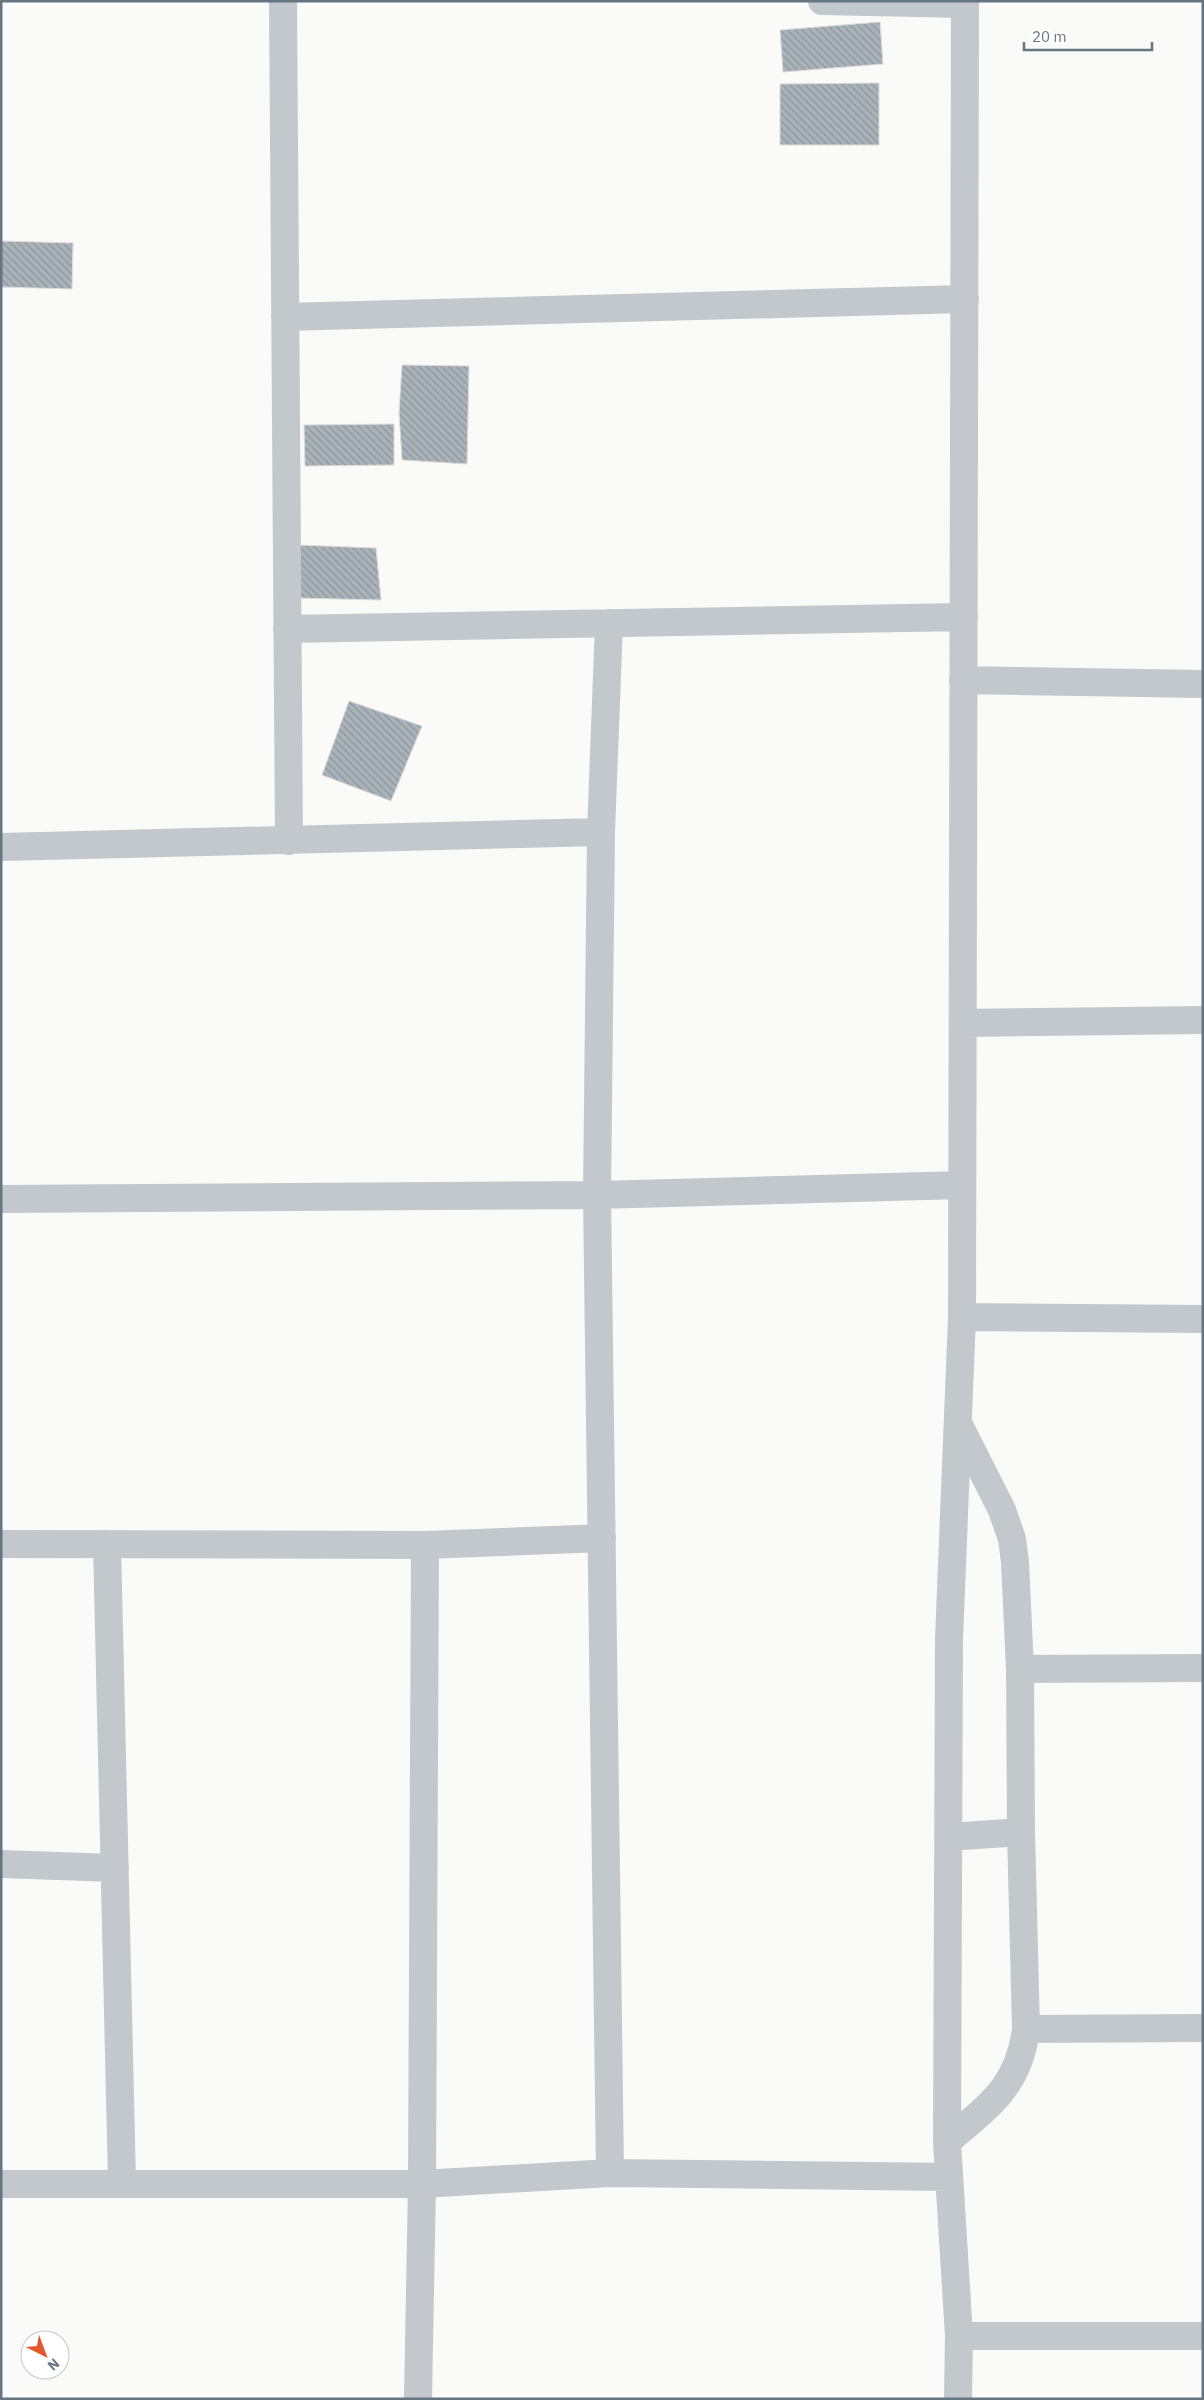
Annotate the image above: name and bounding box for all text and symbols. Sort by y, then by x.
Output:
scale bar [1024,20,1152,52]
text: 20 m [1032,27,1067,46]
north arrow [20,2330,70,2380]
text: N [44,2355,63,2375]

